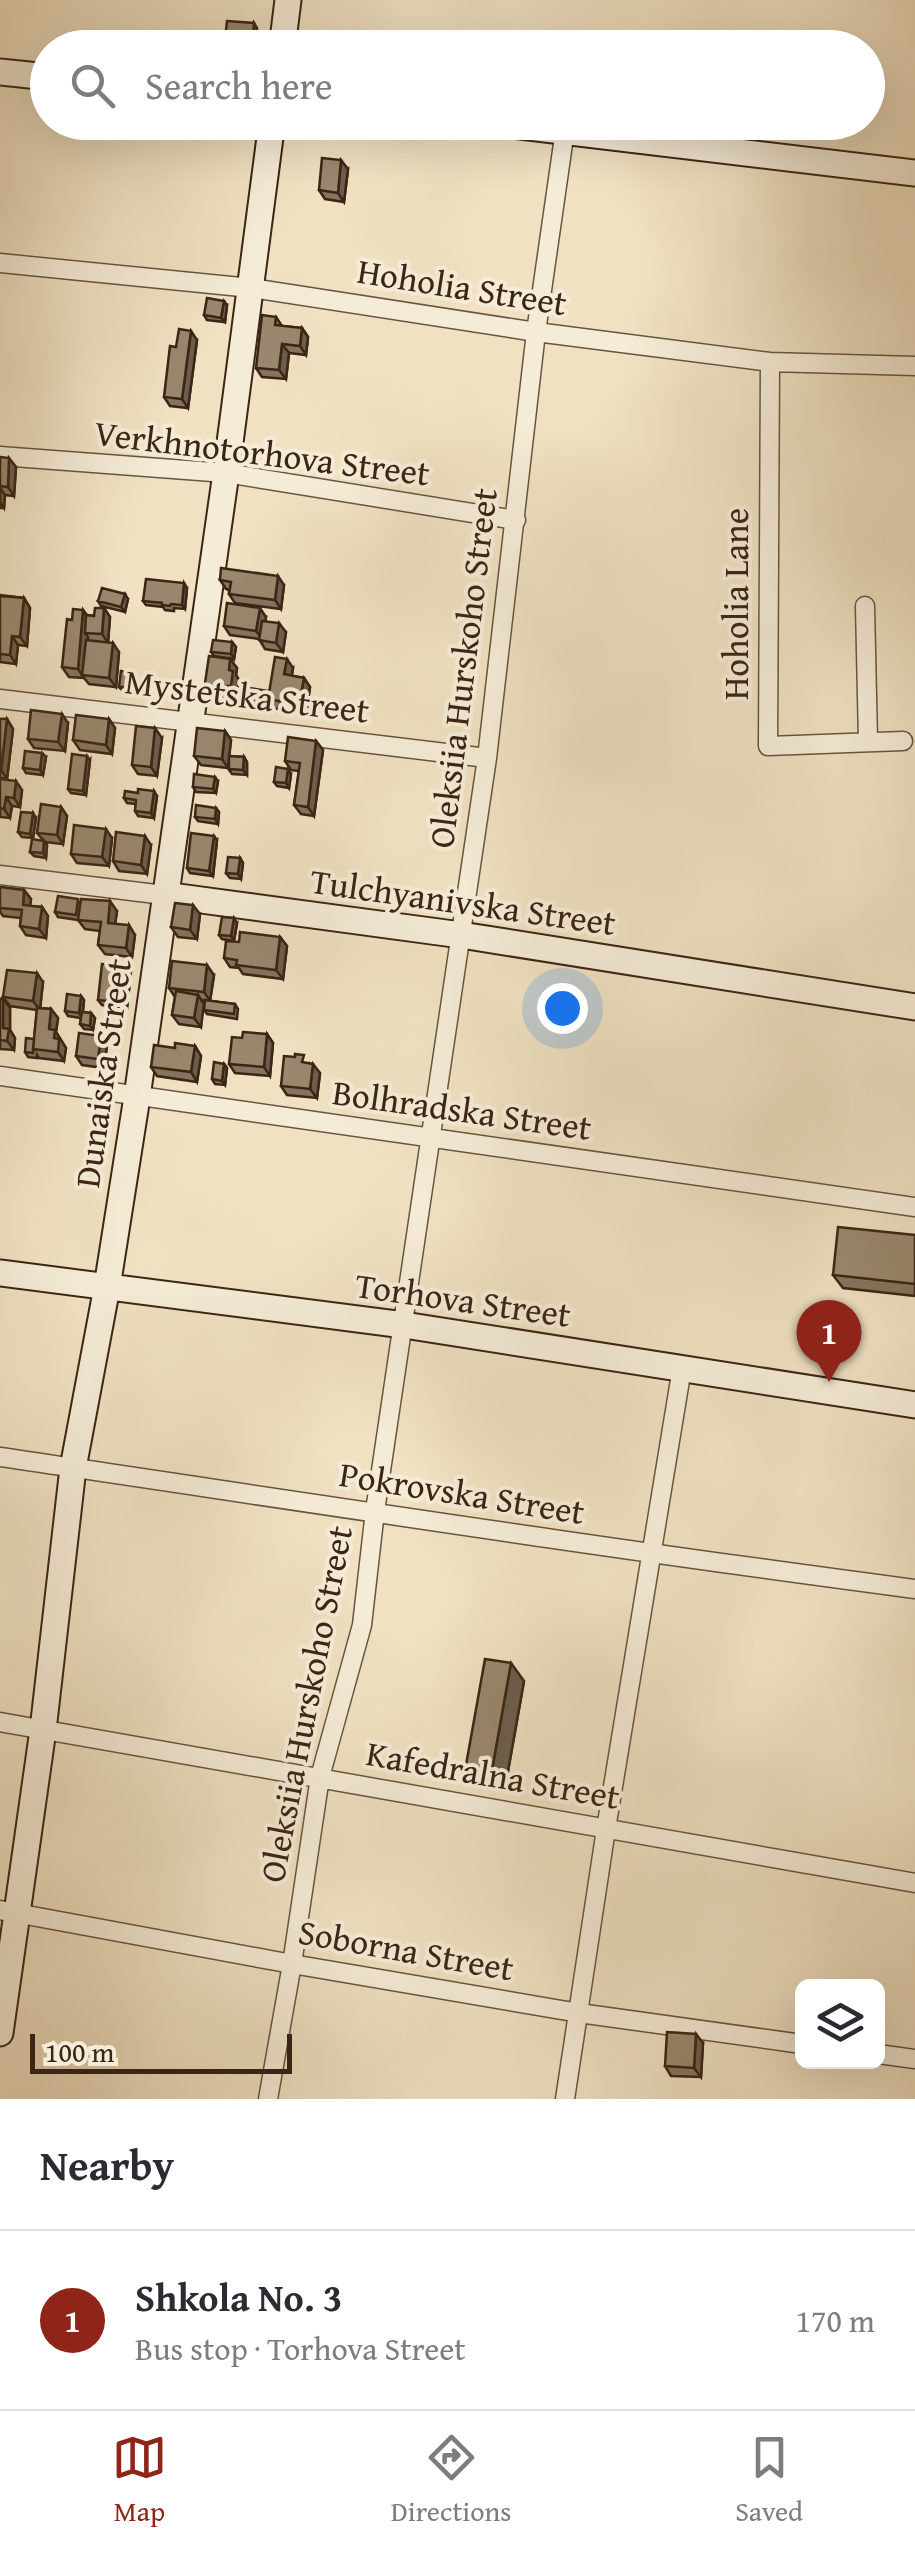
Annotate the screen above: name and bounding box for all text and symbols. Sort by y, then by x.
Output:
search box [30,30,885,140]
text: Search here [145,57,333,113]
icon: search [65,58,120,113]
street label: Hoholia Street [354,245,570,328]
street label: Verkhnotorhova Street [91,407,433,498]
street label: Oleksiia Hurskoho Street [415,485,510,851]
street label: Hoholia Lane [710,508,761,700]
street label: Mystetska Street [122,655,372,736]
street label: Tulchyanivska Street [307,855,619,948]
street label: Dunaiska Street [61,955,144,1191]
your location [537,983,588,1034]
street label: Bolhradska Street [329,1066,595,1153]
street label: Torhova Street [352,1259,574,1340]
pin: 1 [796,1300,862,1382]
street label: Pokrovska Street [336,1448,588,1537]
street label: Oleksiia Hurskoho Street [246,1521,365,1887]
street label: Kafedralna Street [362,1727,624,1822]
street label: Soborna Street [294,1905,518,1994]
map controls [795,1979,885,2069]
button: layers [795,1979,885,2069]
scale bar [30,2029,292,2074]
text: 100 m [45,2031,114,2072]
text: Nearby [40,2134,174,2195]
text: Shkola No. 3 [135,2269,343,2325]
text: 1 [64,2297,81,2344]
text: 170 m [796,2297,875,2344]
text: Bus stop · Torhova Street [135,2325,465,2372]
tab: Map [112,2430,167,2531]
tab: Directions [391,2430,511,2531]
tab: Saved [735,2430,803,2531]

